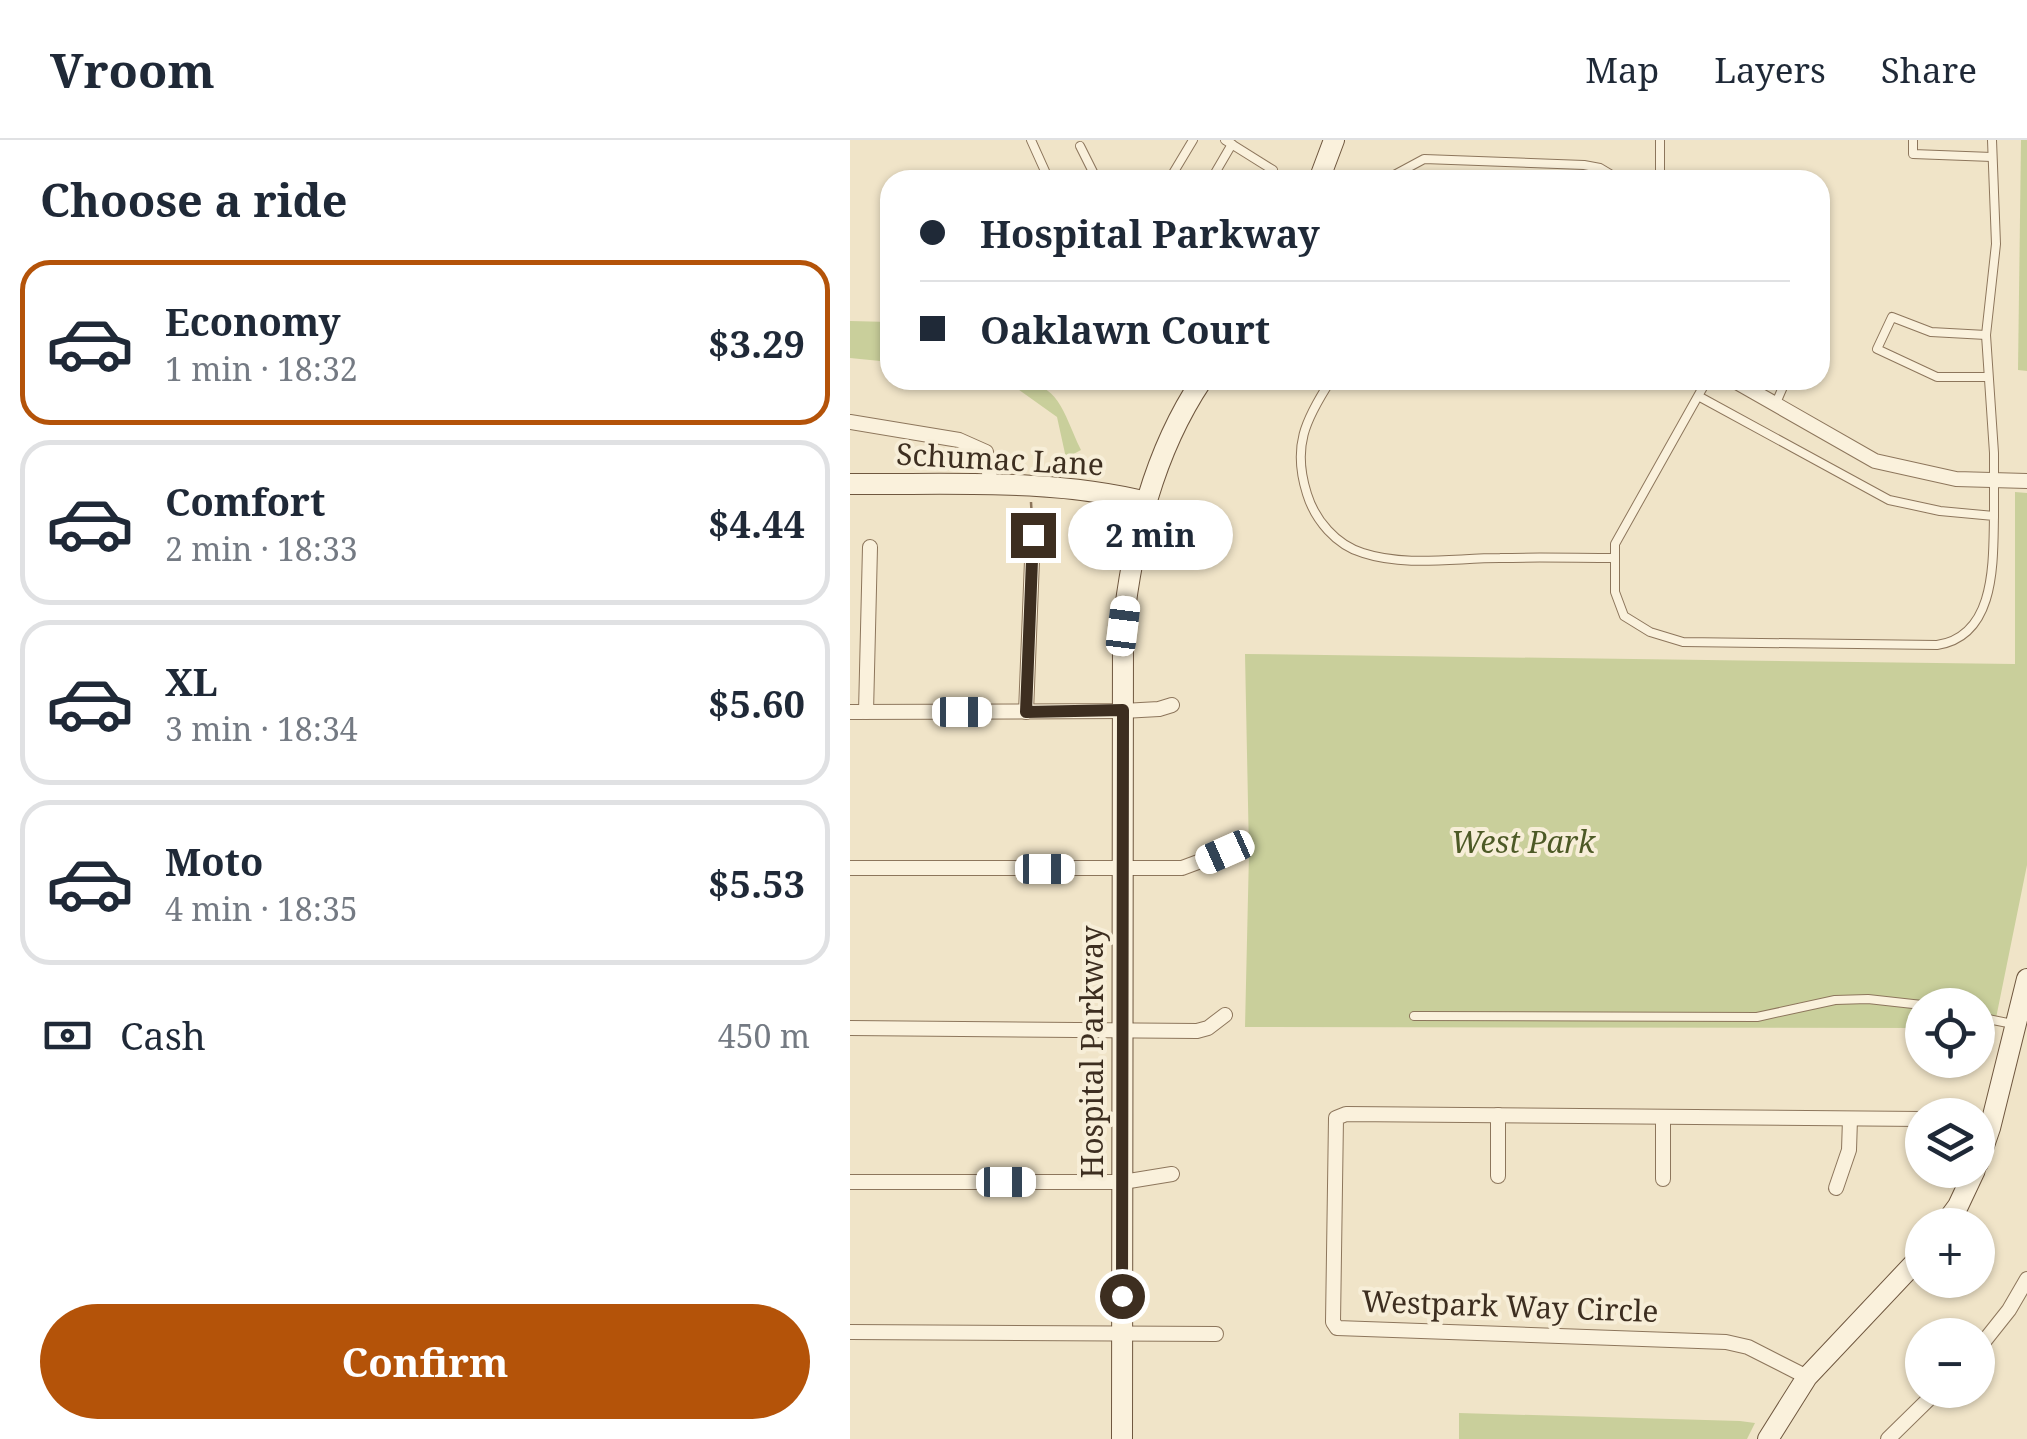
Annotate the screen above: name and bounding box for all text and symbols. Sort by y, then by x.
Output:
text: Vroom [50,37,215,102]
text: Map [1585,46,1659,93]
text: Layers [1714,46,1826,93]
text: Share [1881,46,1977,93]
text: Choose a ride [40,169,348,230]
text: Hospital Parkway [980,207,1320,259]
text: Economy [165,295,341,347]
icon: car [45,298,135,388]
text: Oaklawn Court [980,303,1270,355]
text: $3.29 [708,317,805,369]
text: 1 min · 18:32 [165,347,358,390]
street label: Schumac Lane [895,433,1105,484]
text: Comfort [165,475,325,527]
icon: car [45,478,135,568]
text: $4.44 [708,497,805,549]
callout: 2 min [1068,500,1233,570]
route end [1011,513,1056,558]
text: 2 min [1105,513,1196,556]
text: 2 min · 18:33 [165,527,358,570]
car [1104,594,1142,658]
text: XL [165,655,218,707]
icon: car [45,658,135,748]
text: $5.60 [708,677,805,729]
car [932,697,992,727]
text: 3 min · 18:34 [165,707,358,750]
park label: West Park [1451,821,1596,862]
car [1191,826,1259,878]
text: Moto [165,835,263,887]
icon: car [45,838,135,928]
car [1015,854,1075,884]
text: $5.53 [708,857,805,909]
text: 4 min · 18:35 [165,887,358,930]
street label: Hospital Parkway [1071,925,1112,1179]
map controls [1905,988,1995,1408]
button: locate [1905,988,1995,1078]
icon: cash [40,1008,95,1063]
text: Cash [120,1009,206,1061]
text: 450 m [718,1014,810,1057]
button: layers [1905,1098,1995,1188]
car [976,1167,1036,1197]
button: + [1905,1208,1995,1298]
route start [1100,1274,1145,1319]
street label: Westpark Way Circle [1361,1280,1659,1331]
button: Confirm [40,1304,810,1419]
button: − [1905,1318,1995,1408]

